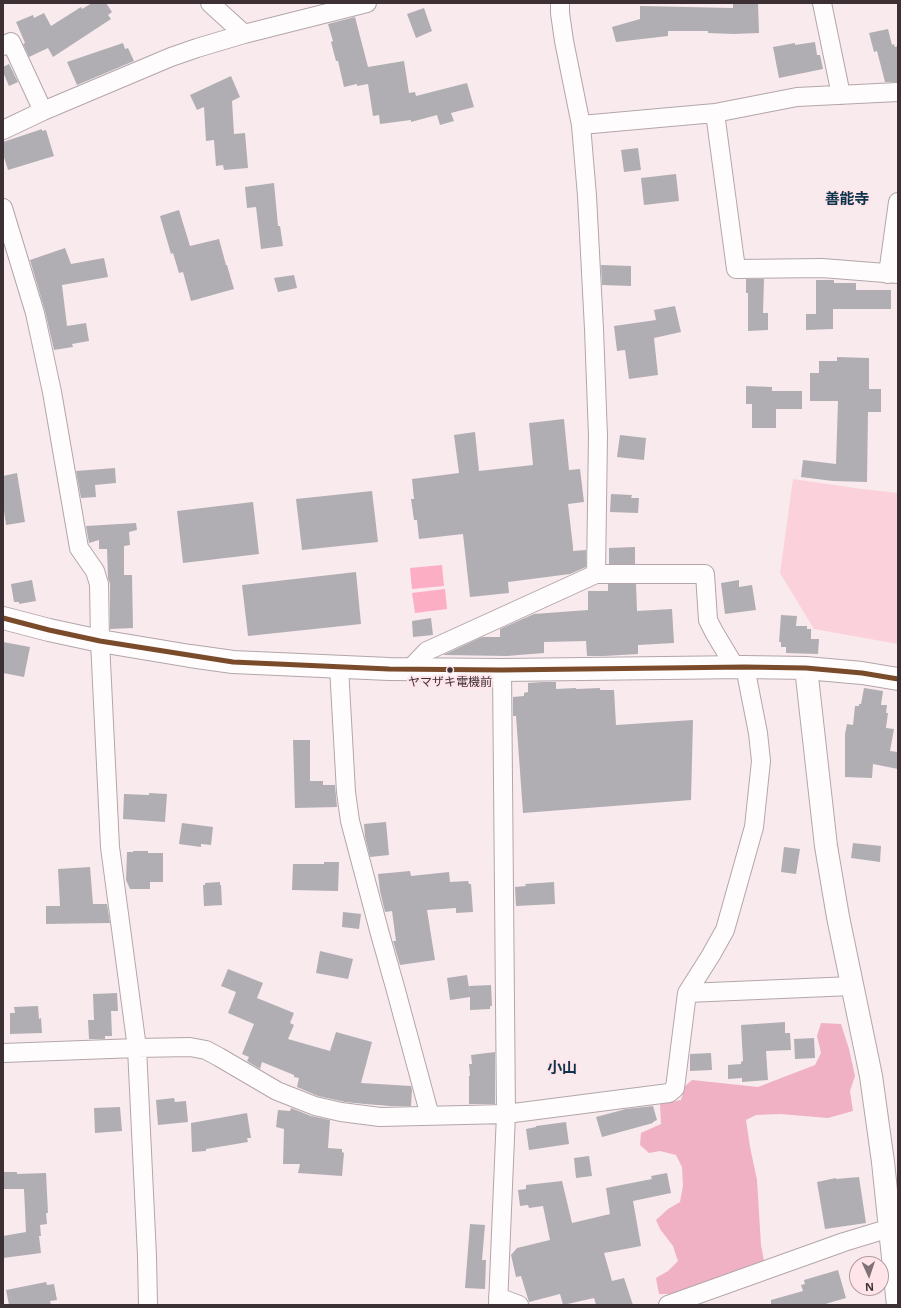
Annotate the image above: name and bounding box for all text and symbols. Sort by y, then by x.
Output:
district label: 善能寺 [825,191,869,209]
marker: ヤマザキ電機前 [445,665,455,675]
place label: ヤマザキ電機前 [408,676,492,690]
district label: 小山 [547,1060,577,1078]
north arrow [849,1256,889,1296]
text: N [865,1280,874,1295]

